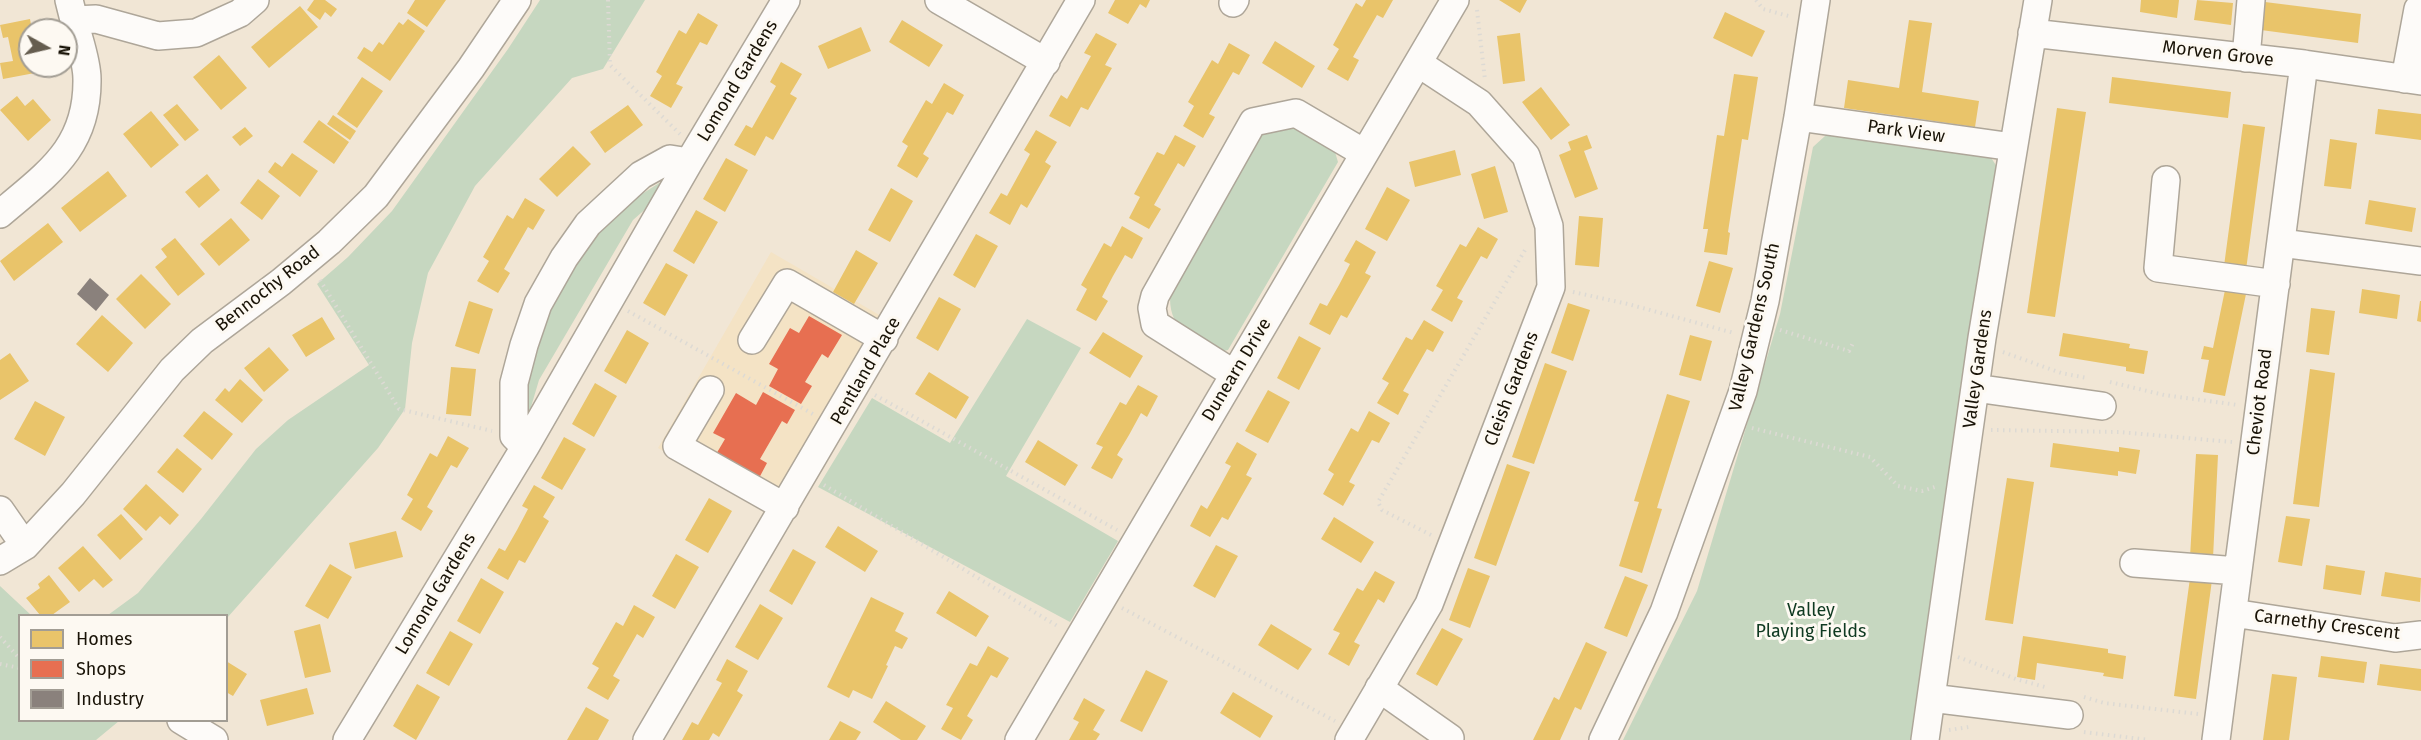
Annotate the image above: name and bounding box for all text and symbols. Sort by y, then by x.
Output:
street label: Lomond Gardens [693,16,783,146]
north arrow [18,18,78,78]
street label: Morven Grove [2161,36,2275,72]
text: N [54,44,74,57]
street label: Park View [1866,116,1946,148]
street label: Valley Gardens South [1725,241,1785,413]
street label: Bennochy Road [212,242,324,336]
street label: Valley Gardens [1959,308,1997,430]
street label: Pentland Place [826,313,906,429]
street label: Dunearn Drive [1198,315,1276,425]
street label: Cleish Gardens [1480,329,1544,449]
street label: Cheviot Road [2243,347,2277,457]
street label: Lomond Gardens [391,529,481,659]
park label: Valley Playing Fields [1755,600,1867,642]
street label: Carnethy Crescent [2253,605,2401,645]
legend [18,614,228,722]
text: Homes [76,628,132,650]
text: Shops [76,658,126,680]
text: Industry [76,688,144,710]

